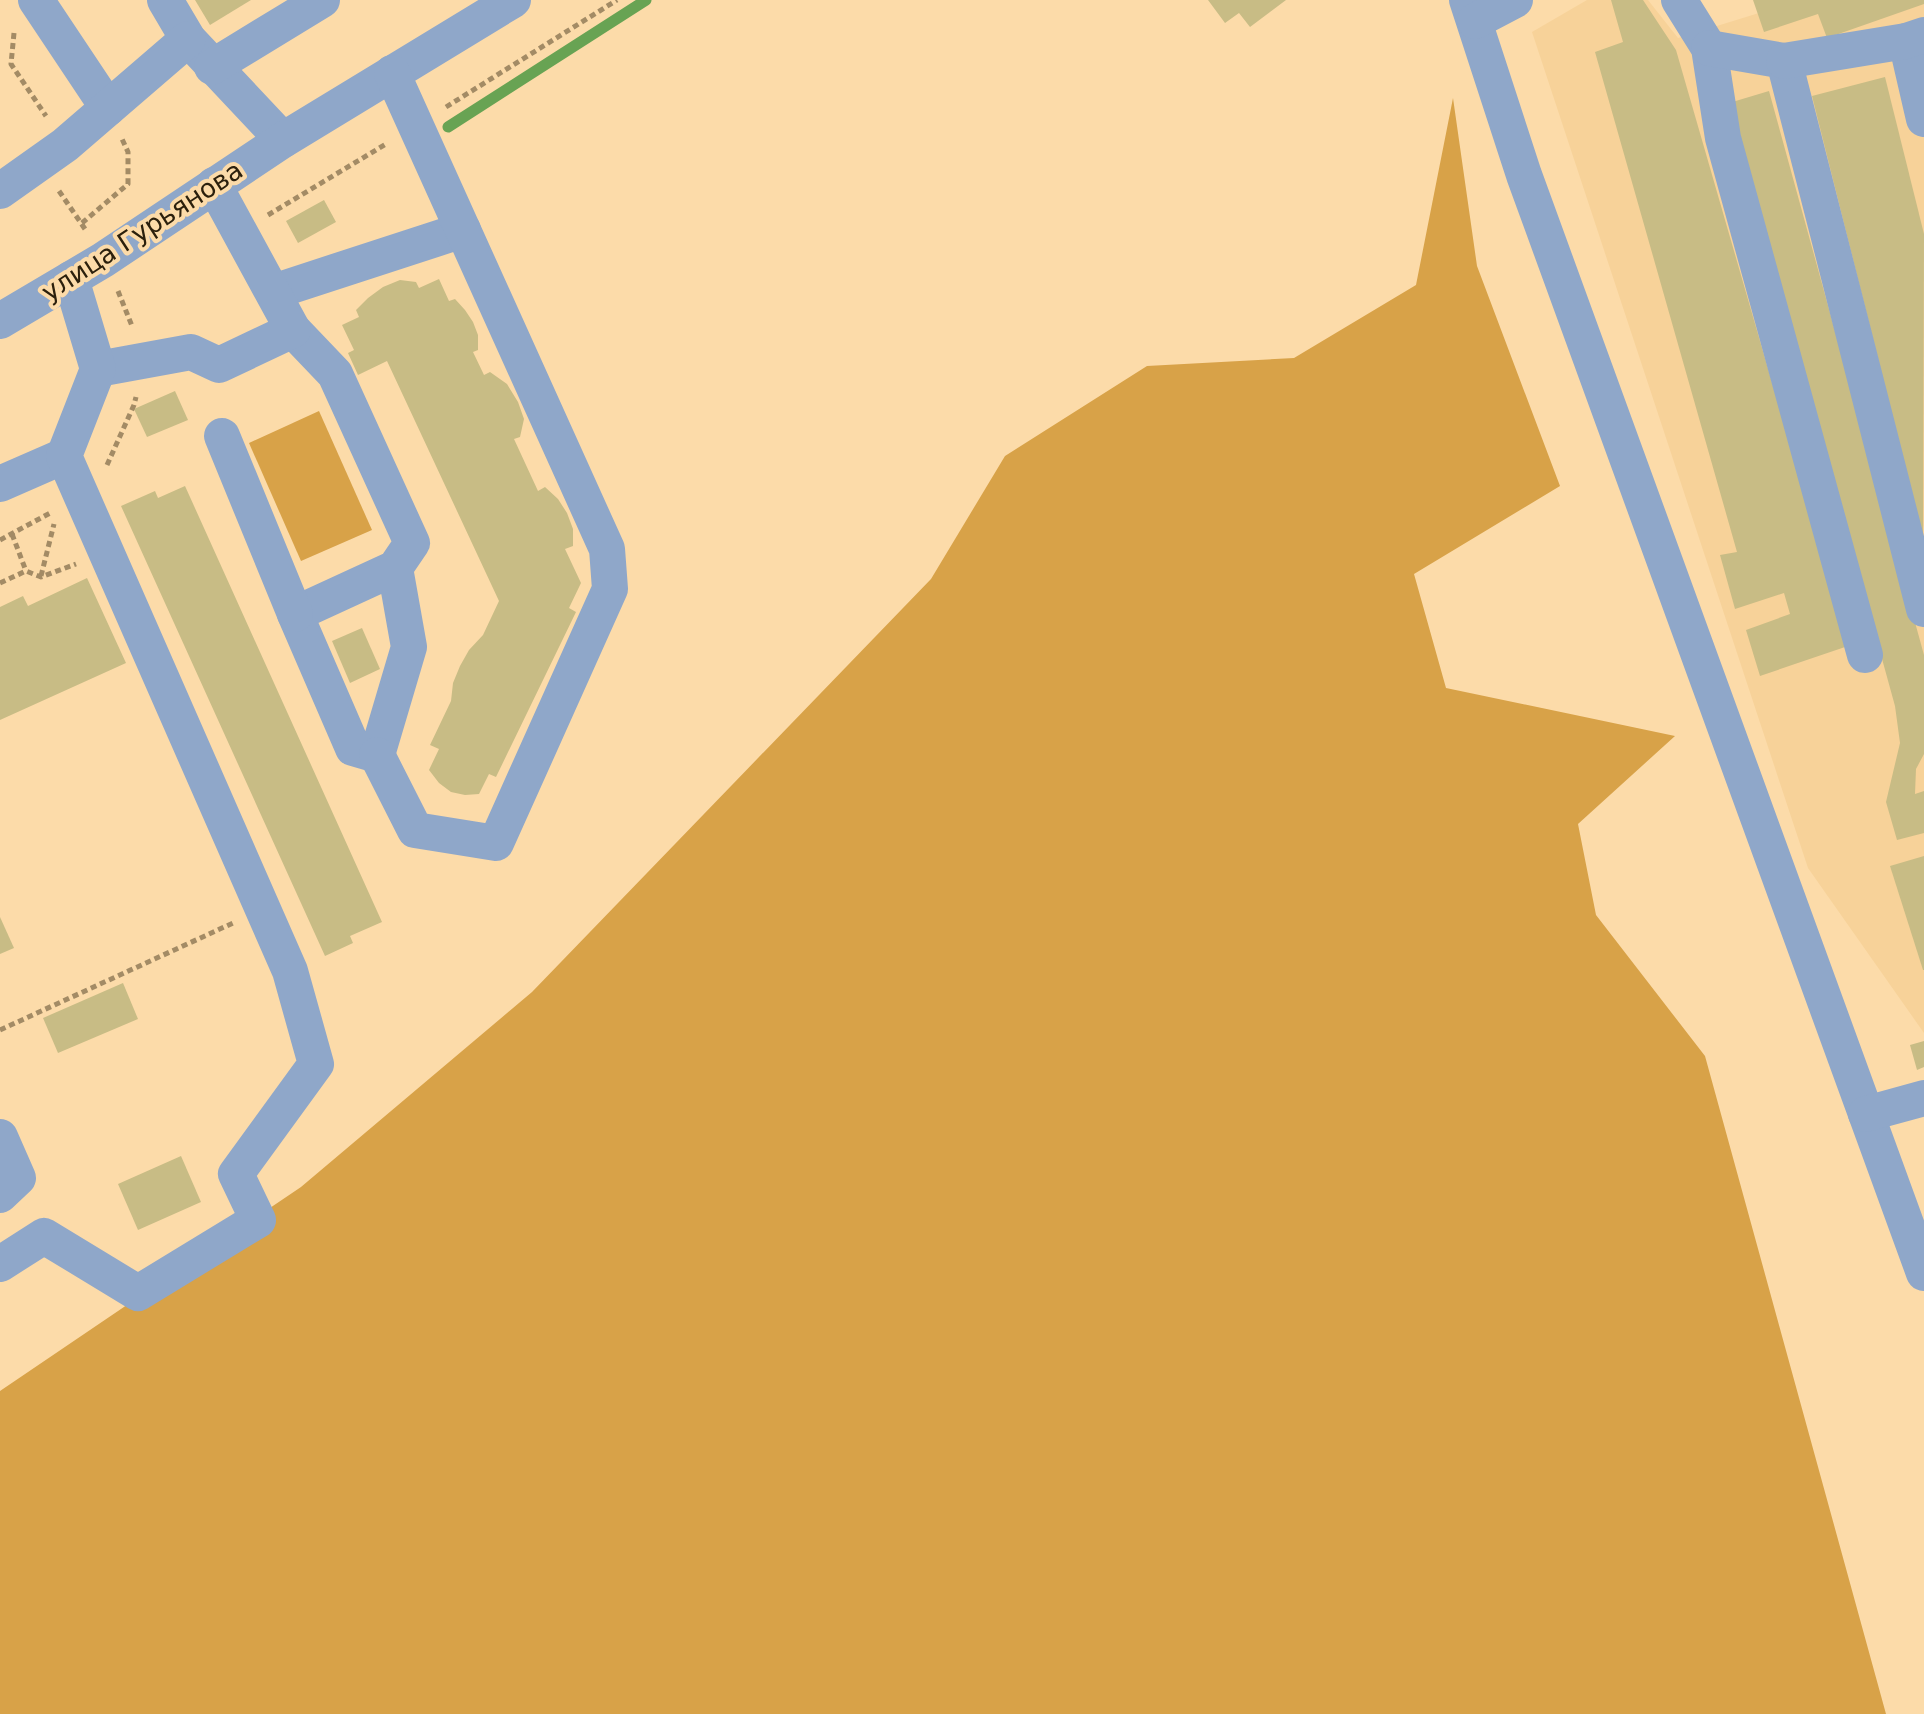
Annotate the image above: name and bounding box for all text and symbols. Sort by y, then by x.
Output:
street label: улица Гурьянова [36,155,248,307]

